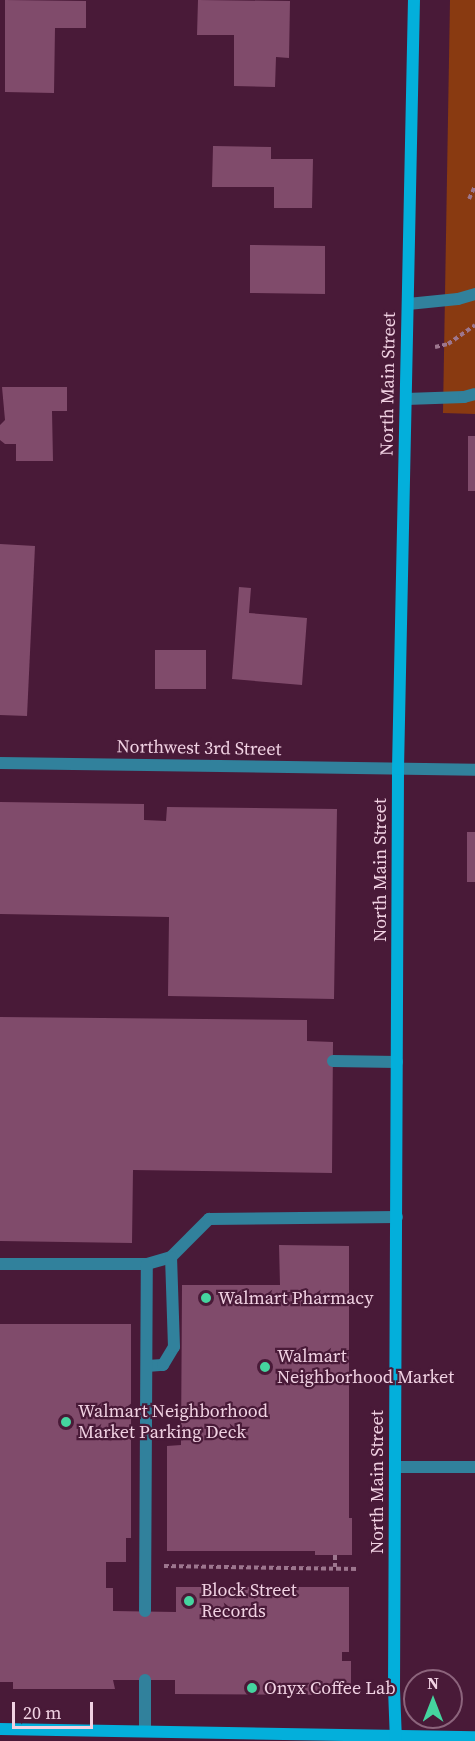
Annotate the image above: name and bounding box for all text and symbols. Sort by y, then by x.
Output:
street label: North Main Street [376,312,400,456]
street label: Northwest 3rd Street [116,736,282,760]
street label: North Main Street [369,798,391,942]
place label: Walmart Pharmacy [218,1287,373,1309]
marker: Walmart Pharmacy [199,1291,213,1305]
place label: Walmart Neighborhood Market [277,1346,454,1388]
marker: Walmart Neighborhood Market [258,1360,272,1374]
place label: Walmart Neighborhood Market Parking Deck [78,1401,268,1444]
street label: North Main Street [366,1410,388,1554]
marker: Walmart Neighborhood Market Parking Deck [59,1415,73,1429]
place label: Block Street Records [201,1580,297,1622]
marker: Block Street Records [182,1594,196,1608]
north arrow [403,1669,463,1729]
text: N [427,1672,439,1694]
place label: Onyx Coffee Lab [264,1677,396,1699]
marker: Onyx Coffee Lab [245,1681,259,1695]
scale bar [15,1690,96,1728]
text: 20 m [23,1700,61,1725]

